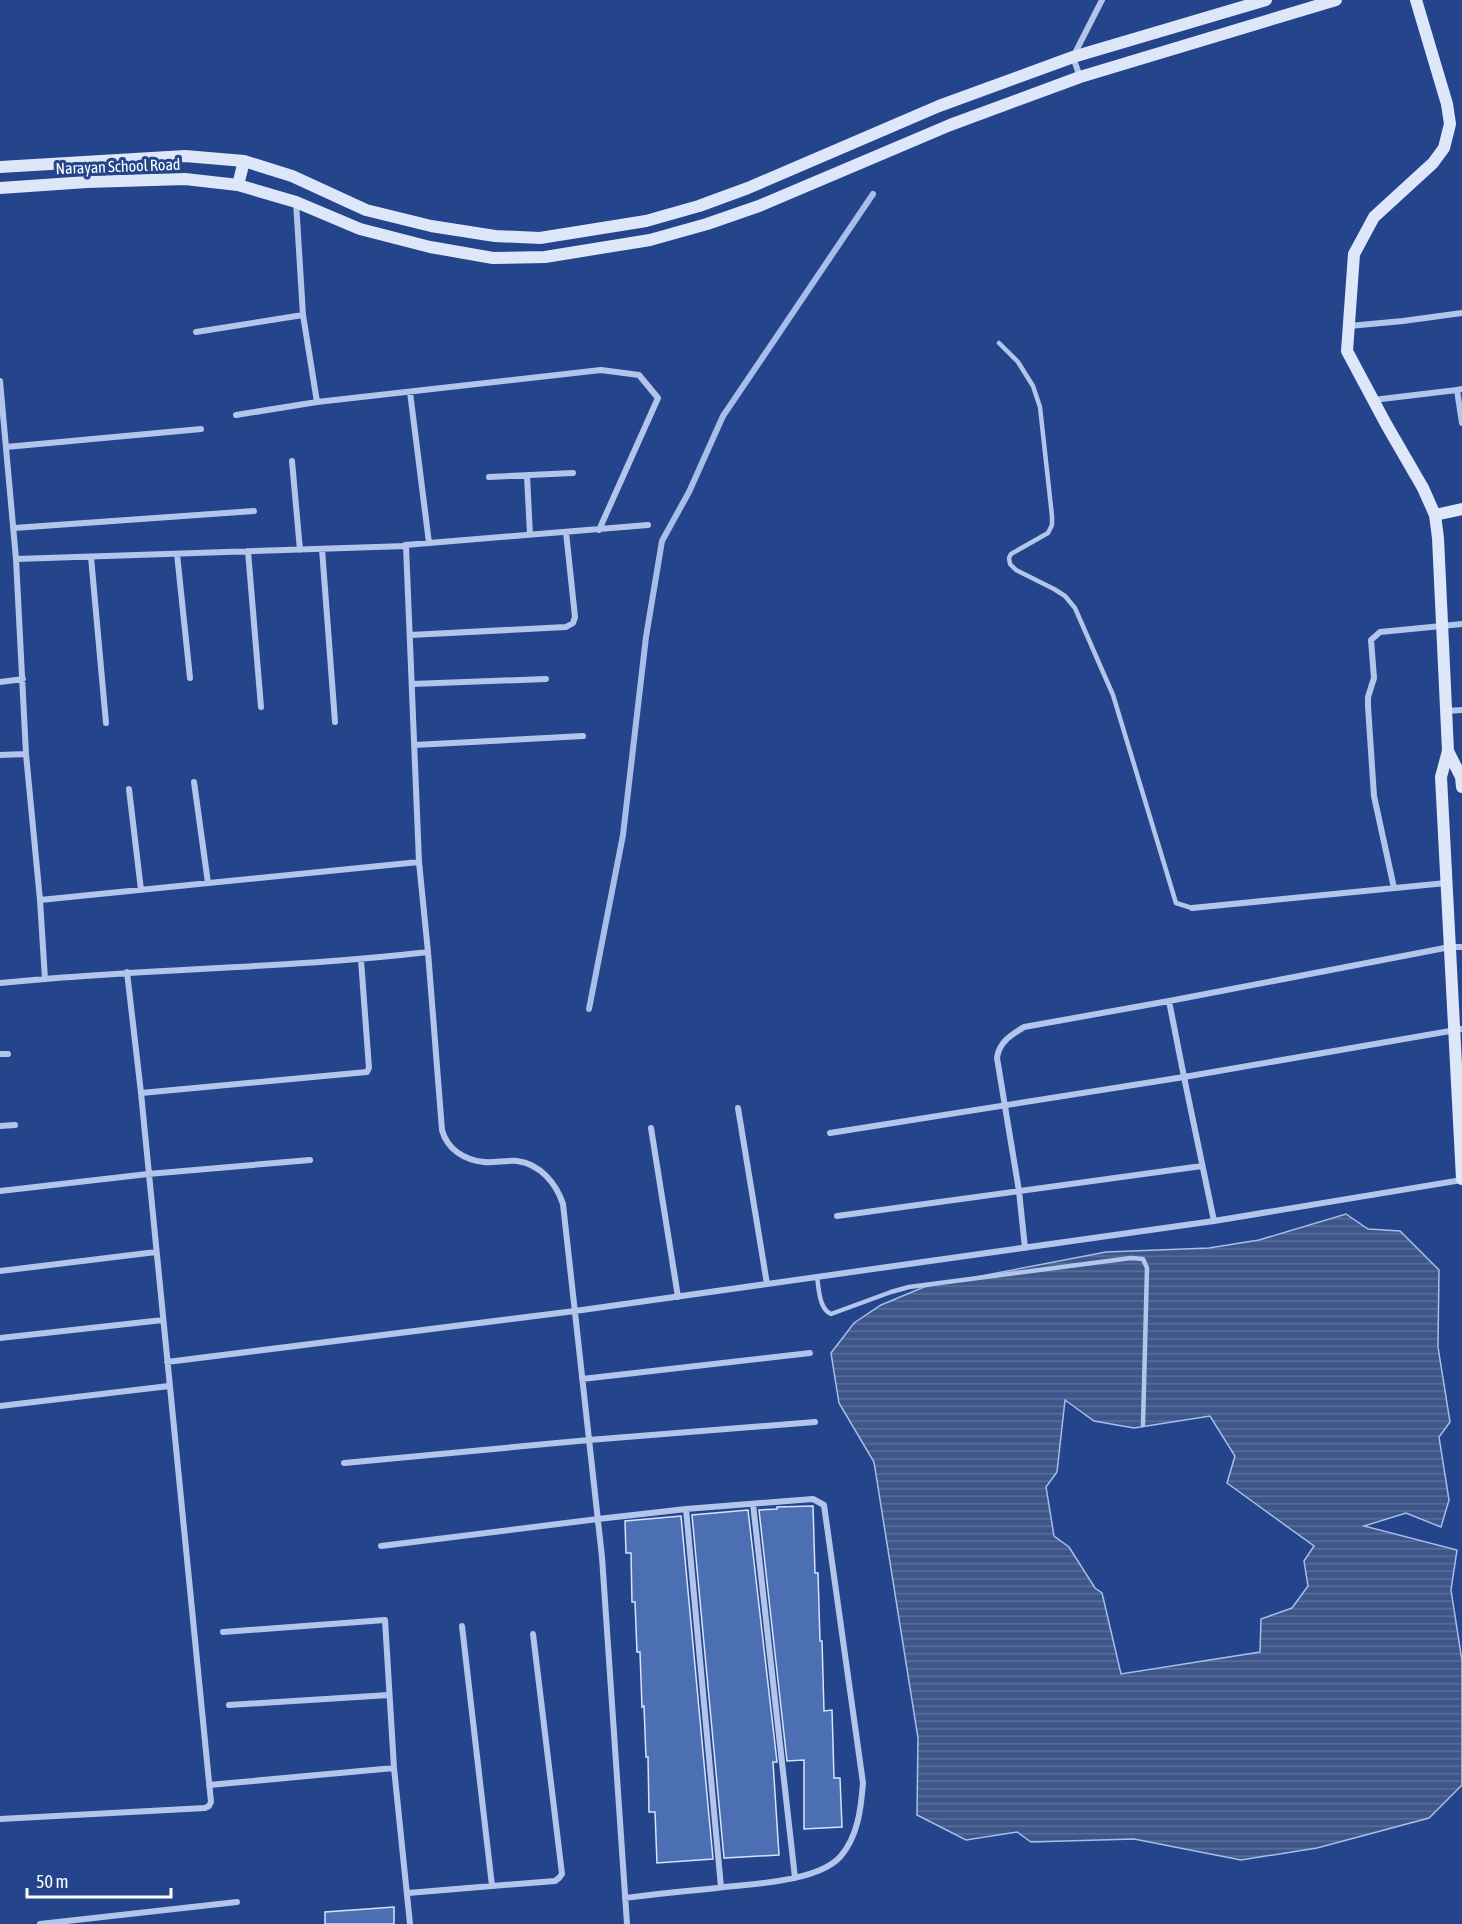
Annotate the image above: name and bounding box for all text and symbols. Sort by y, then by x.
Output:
street label: Narayan School Road [55,155,181,178]
scale bar [27,1861,171,1899]
text: 50 m [36,1871,68,1892]

